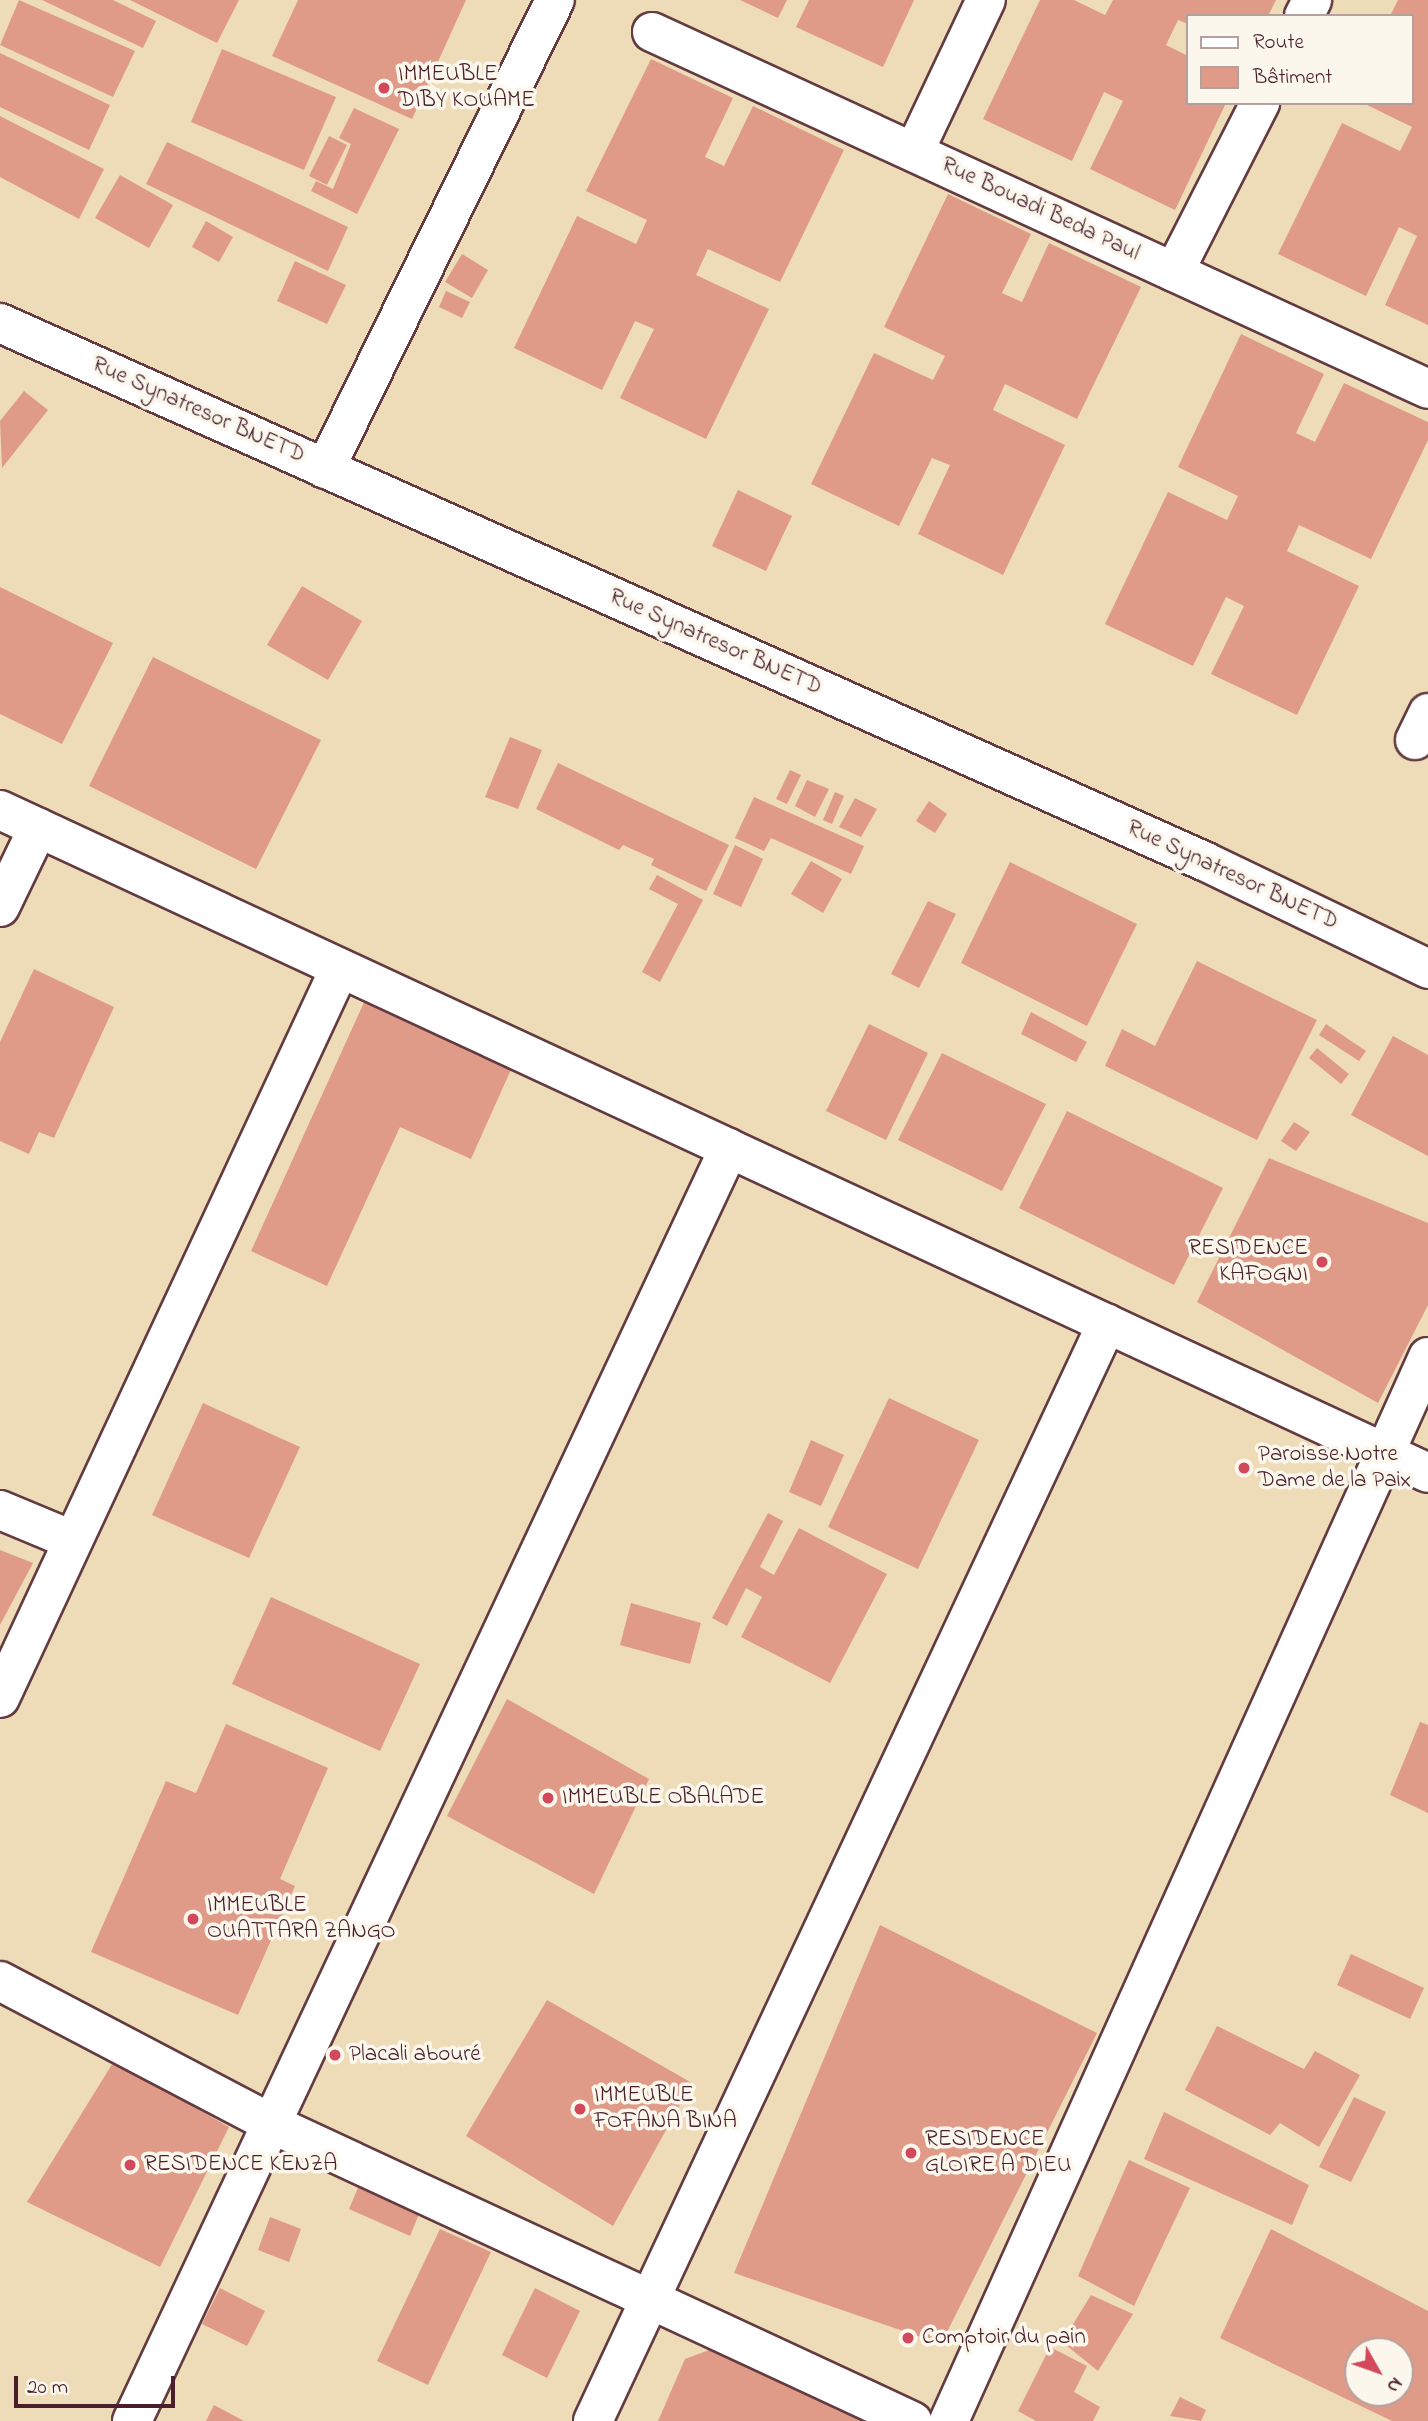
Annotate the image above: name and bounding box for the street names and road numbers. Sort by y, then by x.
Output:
street label: Rue Bouadi Beda Paul [936,152,1144,268]
street label: Rue Synatresor BNETD [87,352,309,470]
street label: Rue Synatresor BNETD [604,584,826,702]
street label: Rue Synatresor BNETD [1122,815,1342,937]

